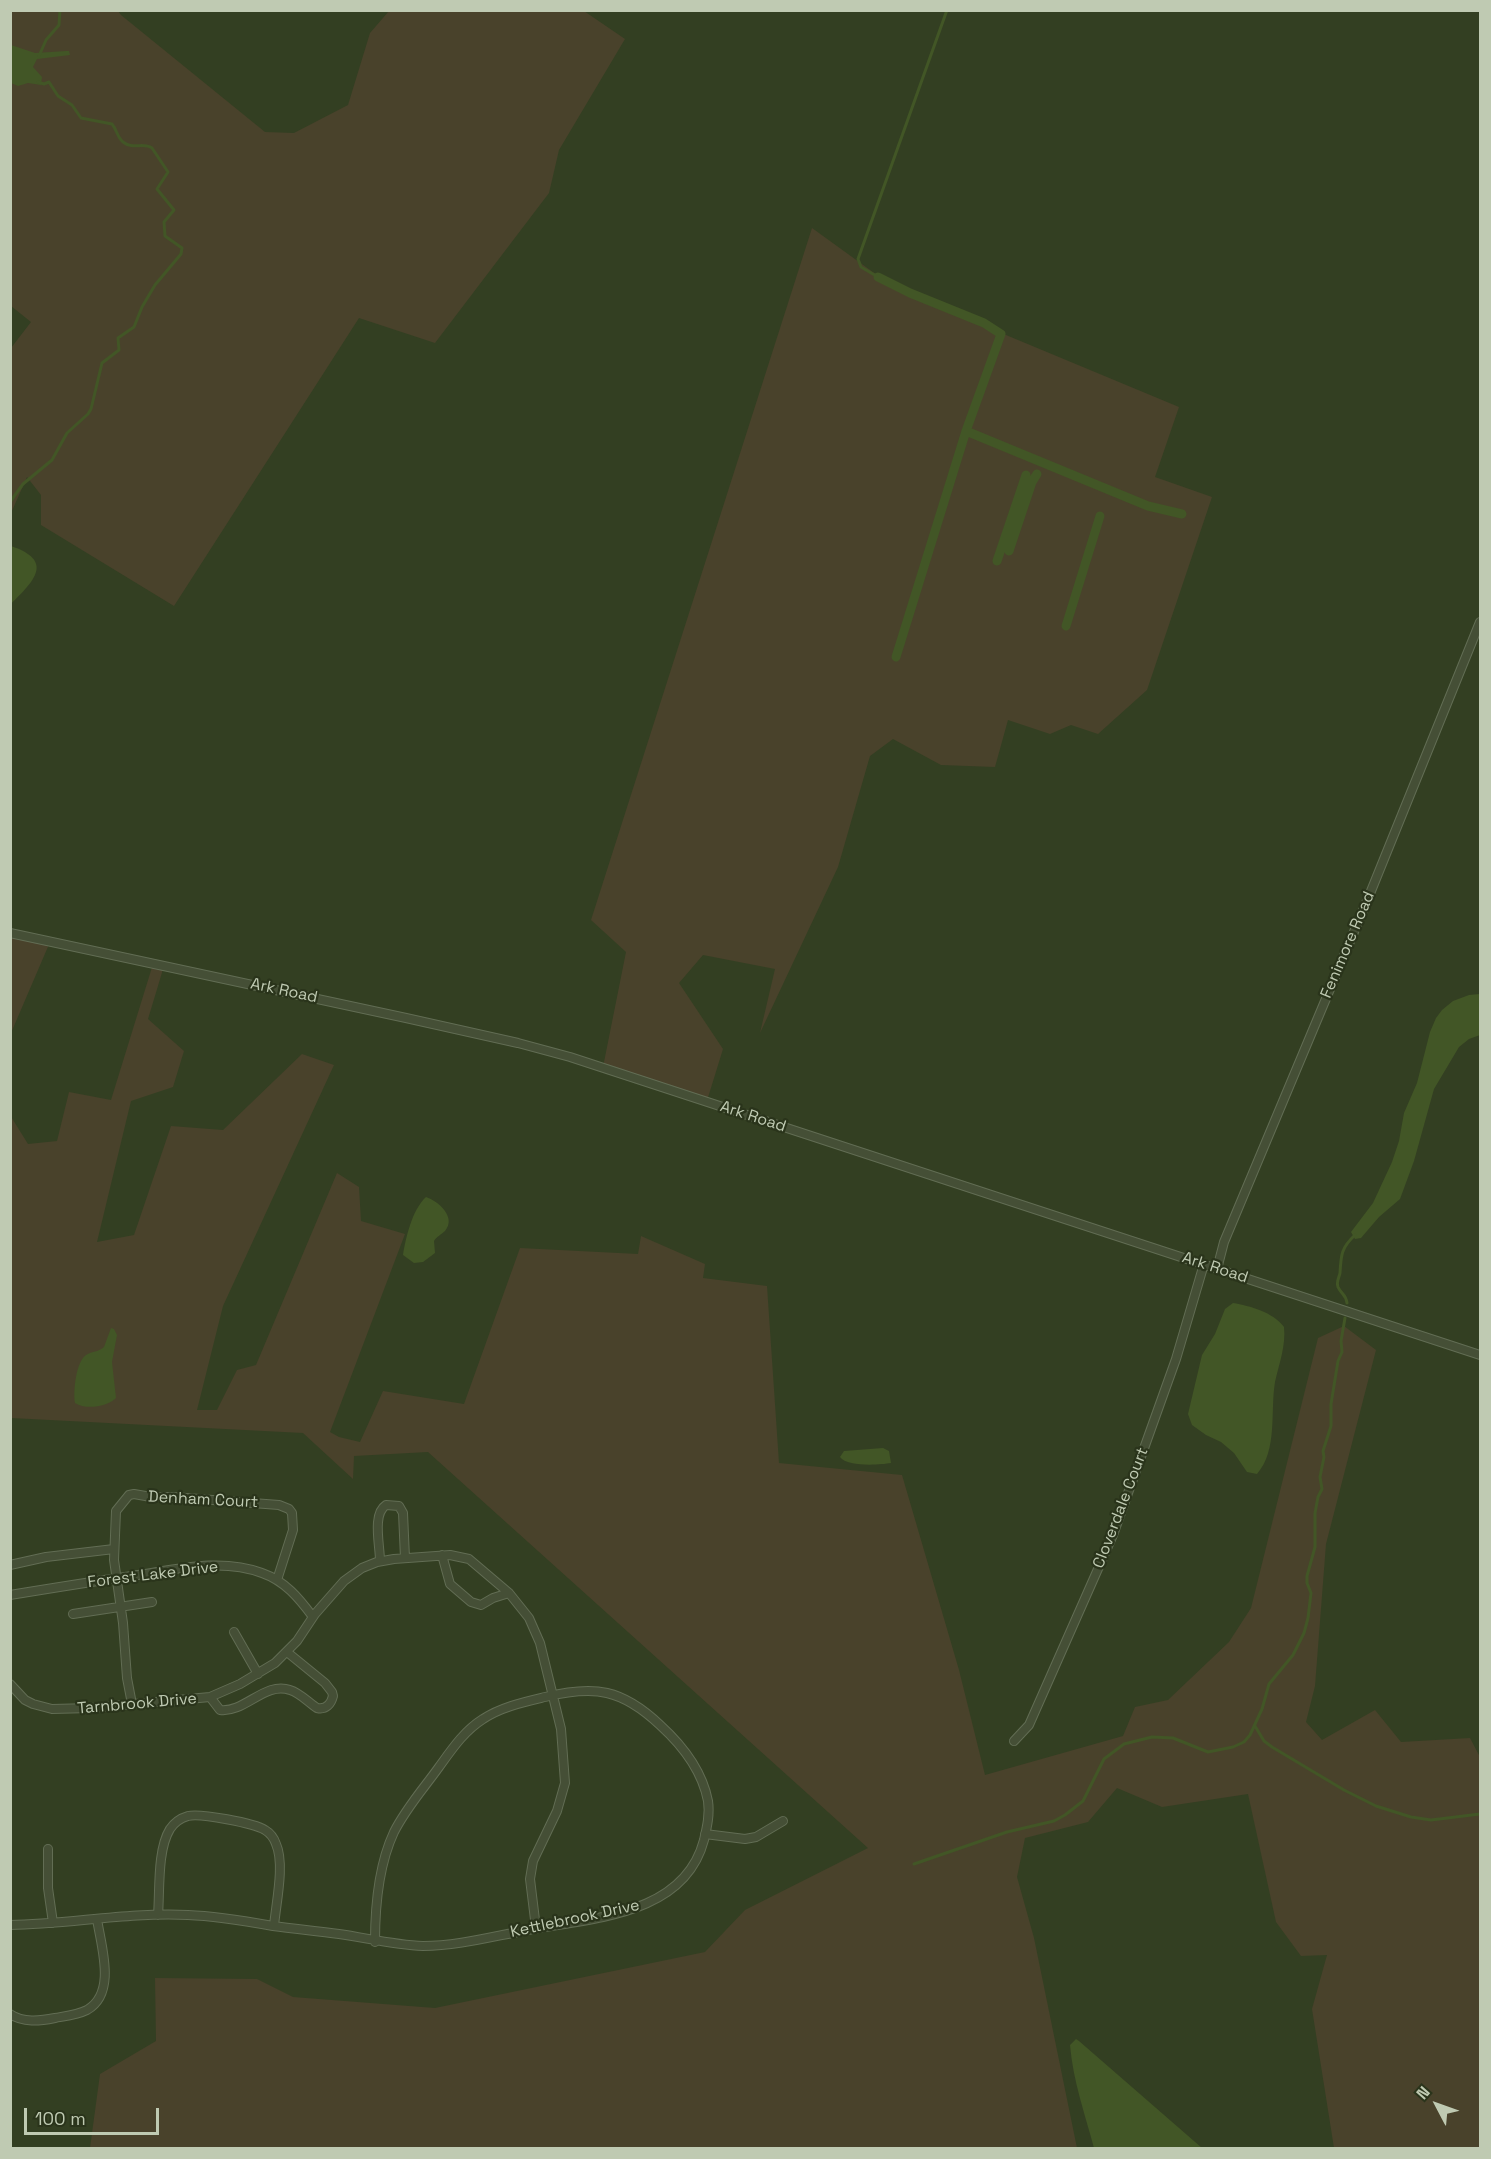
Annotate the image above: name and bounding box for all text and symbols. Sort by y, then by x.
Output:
street label: Fenimore Road [1317,889,1379,1001]
street label: Ark Road [249,975,319,1007]
street label: Ark Road [718,1097,788,1137]
street label: Ark Road [1180,1248,1250,1288]
street label: Cloverdale Court [1089,1445,1153,1571]
street label: Denham Court [148,1488,258,1512]
street label: Forest Lake Drive [87,1557,219,1593]
street label: Tarnbrook Drive [76,1689,198,1719]
street label: Kettlebrook Drive [509,1896,641,1942]
north arrow [1407,2075,1467,2135]
text: N [1412,2082,1434,2104]
scale bar [27,2096,162,2134]
text: 100 m [35,2107,86,2130]

